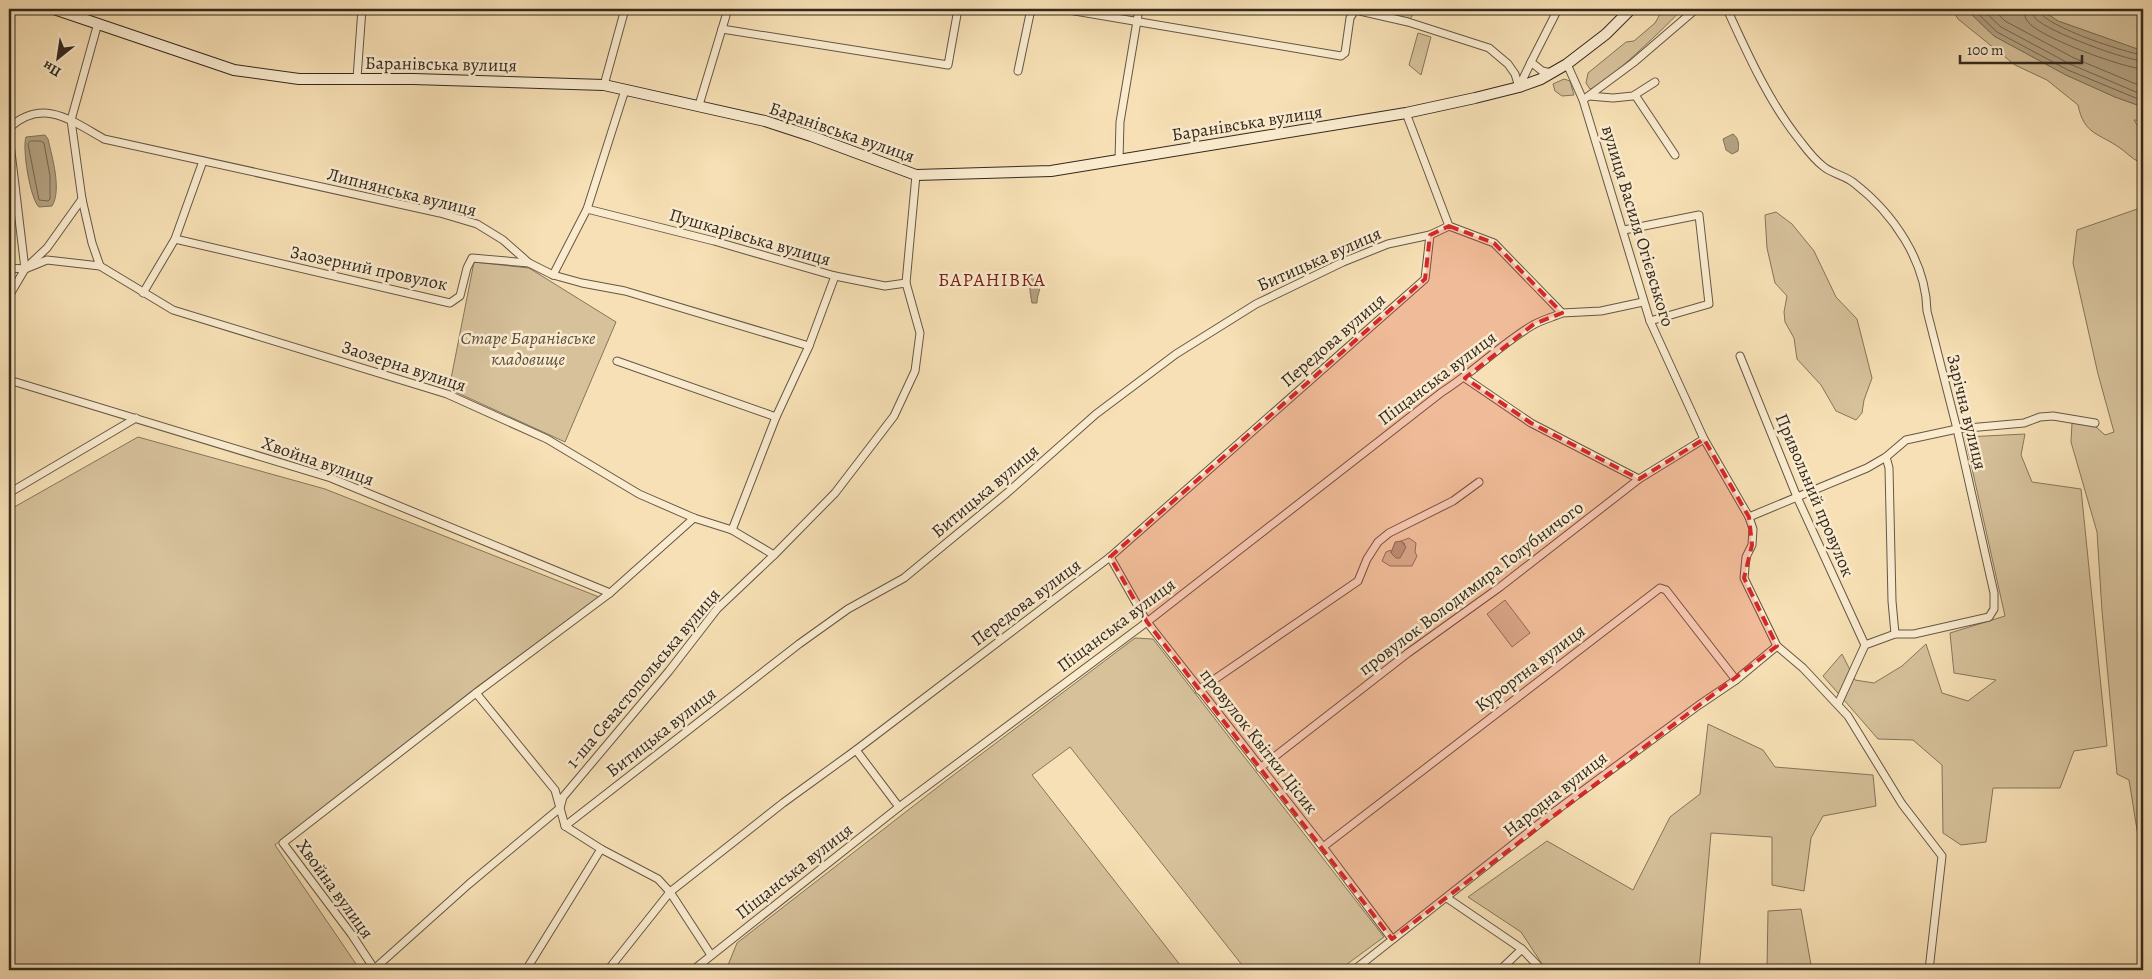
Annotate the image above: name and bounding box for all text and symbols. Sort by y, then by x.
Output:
north arrow [32,32,82,82]
scale bar [1960,32,2082,64]
text: 100 m [1967,40,2004,60]
street label: Баранівська вулиця [365,51,517,77]
text: Пн [39,56,64,82]
street label: Баранівська вулиця [766,96,918,168]
street label: Баранівська вулиця [1170,99,1324,147]
street label: вулиця Василя Огієвського [1596,122,1680,330]
street label: Липнянська вулиця [325,162,479,222]
street label: Пушкарівська вулиця [666,202,834,272]
street label: Битицька вулиця [1253,221,1385,297]
street label: Заозерний провулок [288,240,450,296]
district label: БАРАНІВКА [938,267,1046,293]
street label: Передова вулиця [1275,288,1391,392]
street label: Піщанська вулиця [1373,325,1501,431]
park label: Старе Баранівське кладовище [461,326,596,371]
street label: Заозерна вулиця [339,335,469,397]
street label: Зарічна вулиця [1941,352,1993,472]
street label: Привольний провулок [1770,410,1860,580]
street label: Хвойна вулиця [259,431,377,491]
street label: Битицька вулиця [926,439,1044,543]
street label: провулок Володимира Голубничого [1354,495,1588,681]
street label: Передова вулиця [966,553,1086,651]
street label: Піщанська вулиця [1052,572,1180,678]
street label: 1-ша Севастопольська вулиця [561,583,725,773]
street label: Курортна вулиця [1470,619,1590,717]
street label: провулок Квітки Цісик [1195,663,1323,819]
street label: Битицька вулиця [601,681,721,783]
street label: Народна вулиця [1498,746,1612,842]
street label: Піщанська вулиця [730,818,858,924]
street label: Хвойна вулиця [291,835,379,943]

